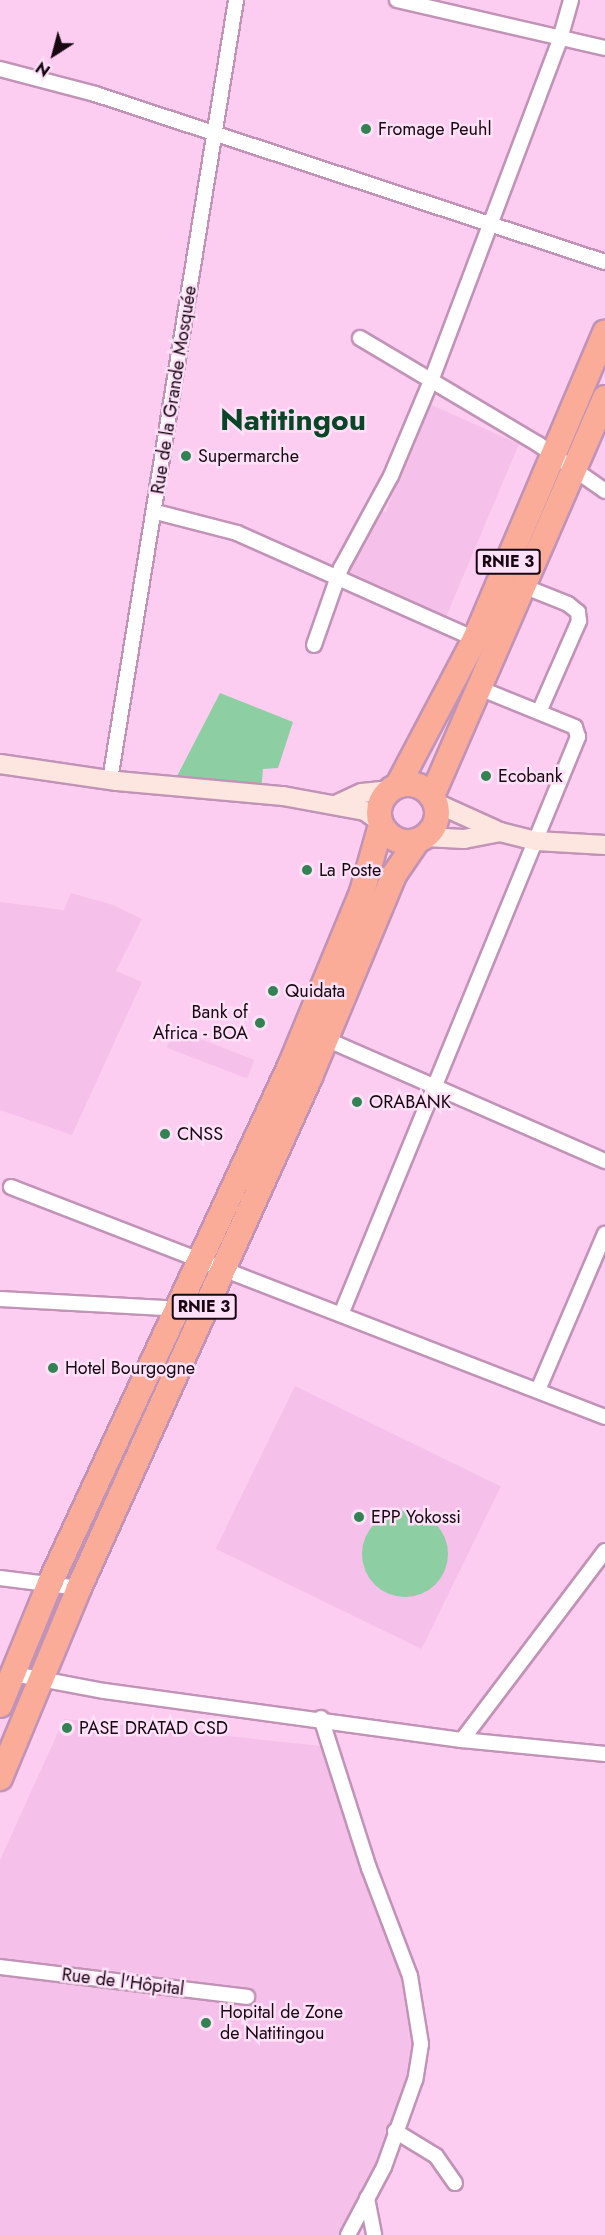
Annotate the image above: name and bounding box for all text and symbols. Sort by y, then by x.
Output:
north arrow [24,24,84,84]
text: N [31,56,55,82]
place label: Fromage Peuhl [378,118,492,140]
marker: Fromage Peuhl [359,122,373,136]
street label: Rue de la Grande Mosquée [147,284,201,496]
district label: Natitingou [220,402,366,438]
place label: Supermarche [198,445,299,467]
marker: Supermarche [179,449,193,463]
road number: RNIE 3 [475,549,541,575]
place label: Ecobank [498,765,563,787]
marker: Ecobank [479,769,493,783]
place label: La Poste [319,859,381,881]
marker: La Poste [300,863,314,877]
place label: Quidata [285,980,345,1002]
marker: Quidata [266,984,280,998]
place label: Bank of Africa - BOA [153,1002,248,1044]
marker: Bank of Africa - BOA [253,1016,267,1030]
place label: ORABANK [369,1091,451,1113]
marker: ORABANK [350,1095,364,1109]
place label: CNSS [177,1123,223,1145]
marker: CNSS [158,1127,172,1141]
road number: RNIE 3 [171,1294,237,1320]
place label: Hotel Bourgogne [65,1357,195,1379]
marker: Hotel Bourgogne [46,1361,60,1375]
place label: EPP Yokossi [371,1506,461,1528]
marker: EPP Yokossi [352,1510,366,1524]
place label: PASE DRATAD CSD [79,1717,228,1739]
marker: PASE DRATAD CSD [60,1721,74,1735]
street label: Rue de l'Hôpital [61,1964,185,2000]
place label: Hopital de Zone de Natitingou [220,2002,343,2044]
marker: Hopital de Zone de Natitingou [197,2014,215,2032]

